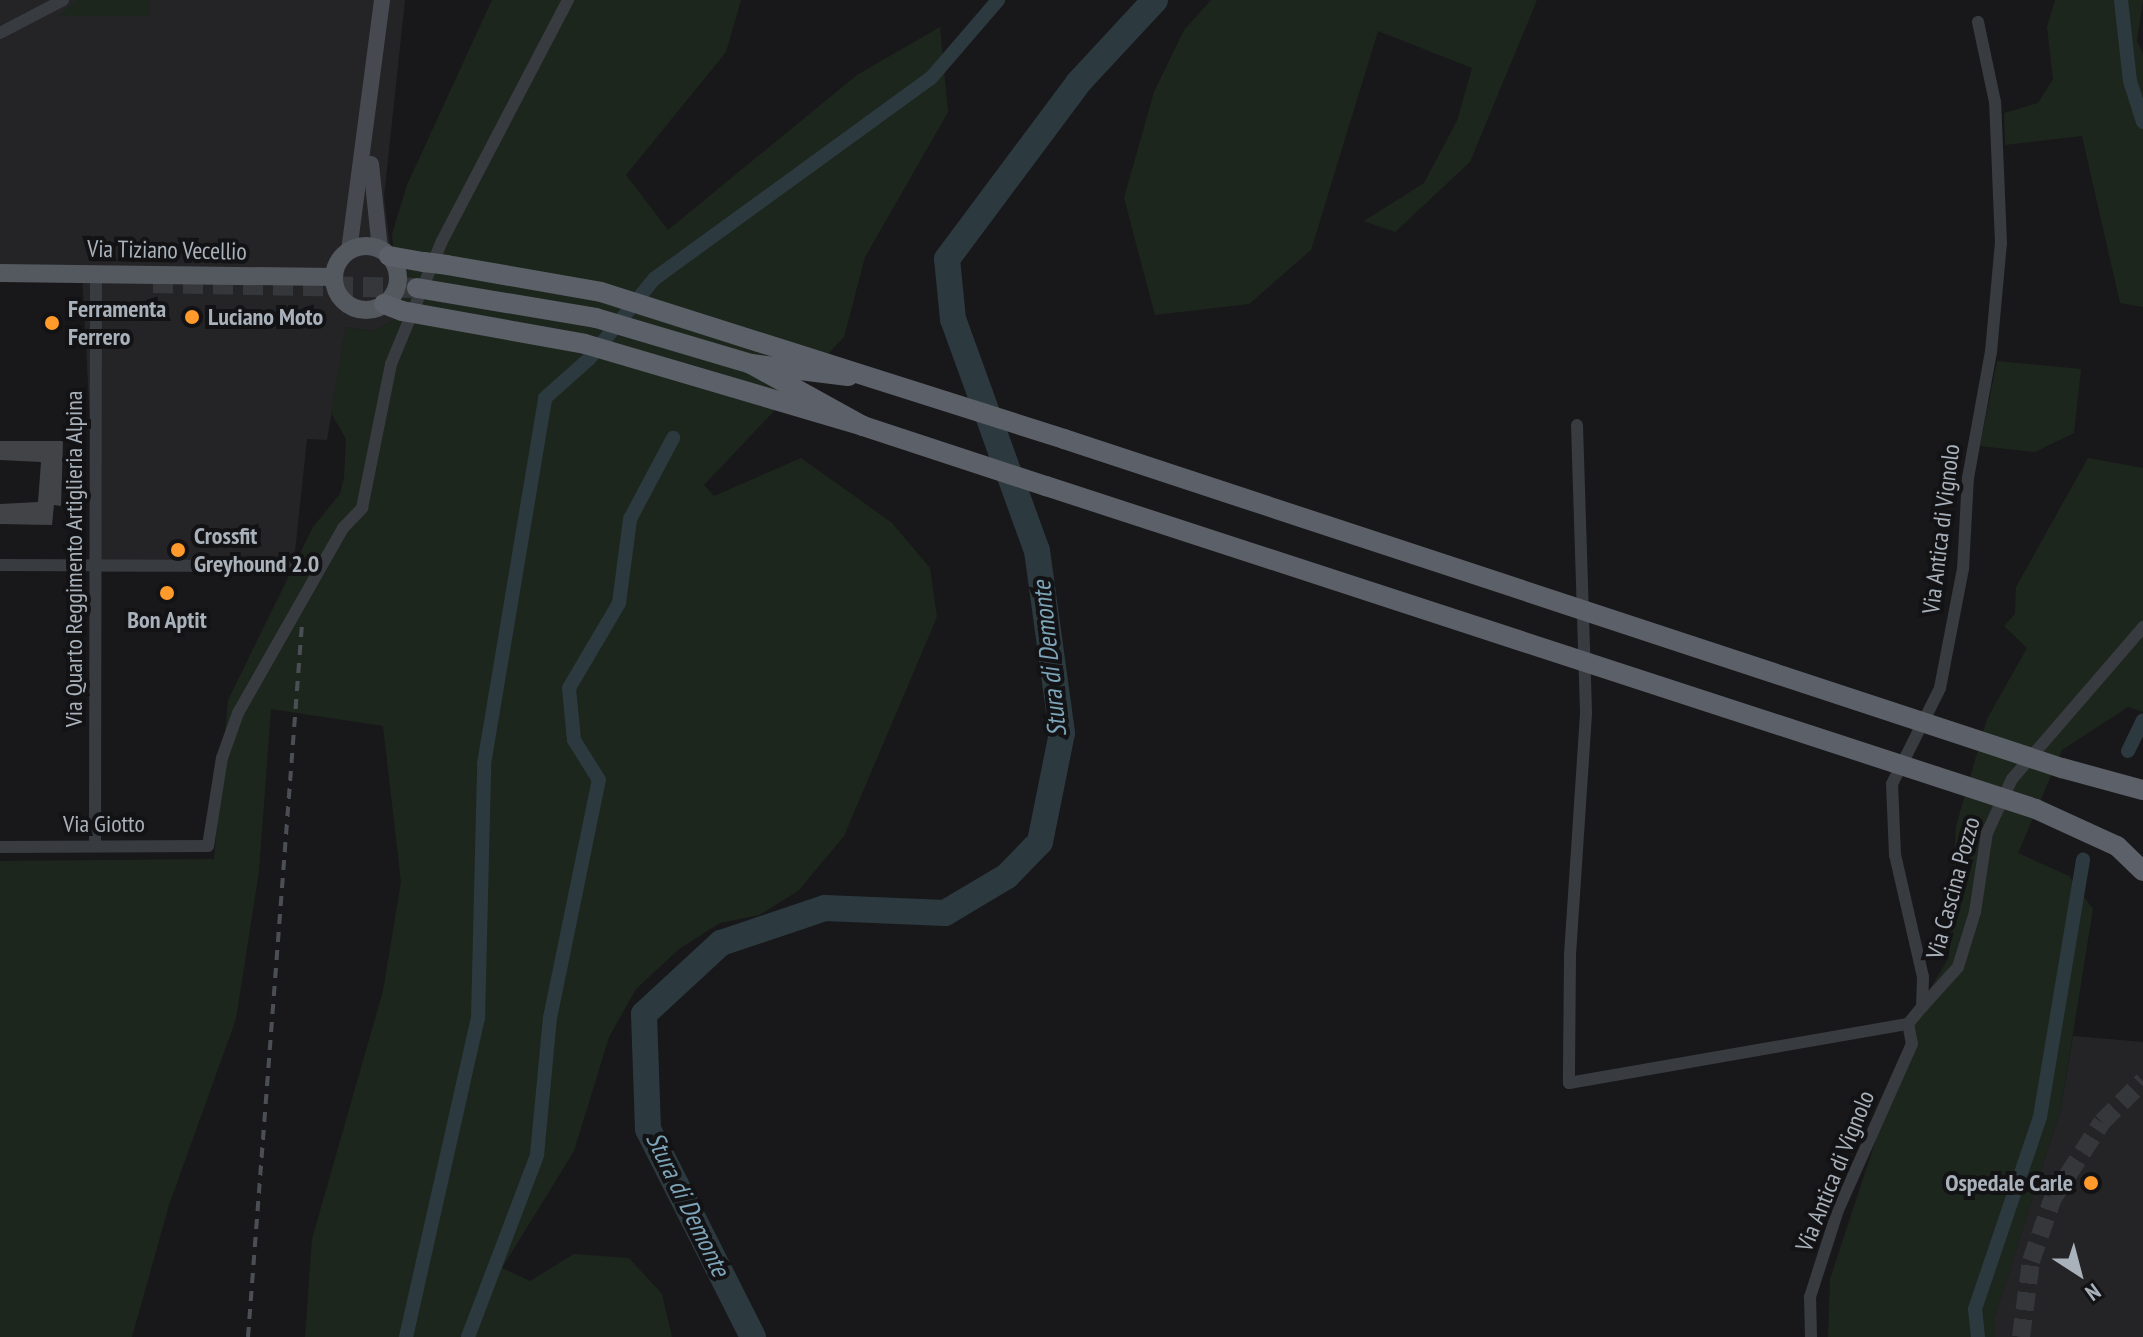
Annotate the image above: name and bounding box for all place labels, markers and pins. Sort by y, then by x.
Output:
place label: Ferramenta Ferrero [68,295,166,351]
place label: Luciano Moto [208,303,323,331]
marker: Luciano Moto [183,308,201,326]
marker: Ferramenta Ferrero [43,314,61,332]
place label: Crossfit Greyhound 2.0 [194,522,319,578]
marker: Crossfit Greyhound 2.0 [169,541,187,559]
marker: Bon Aptit [158,584,176,602]
place label: Bon Aptit [127,606,207,634]
place label: Ospedale Carle [1945,1169,2073,1197]
marker: Ospedale Carle [2080,1172,2102,1194]

